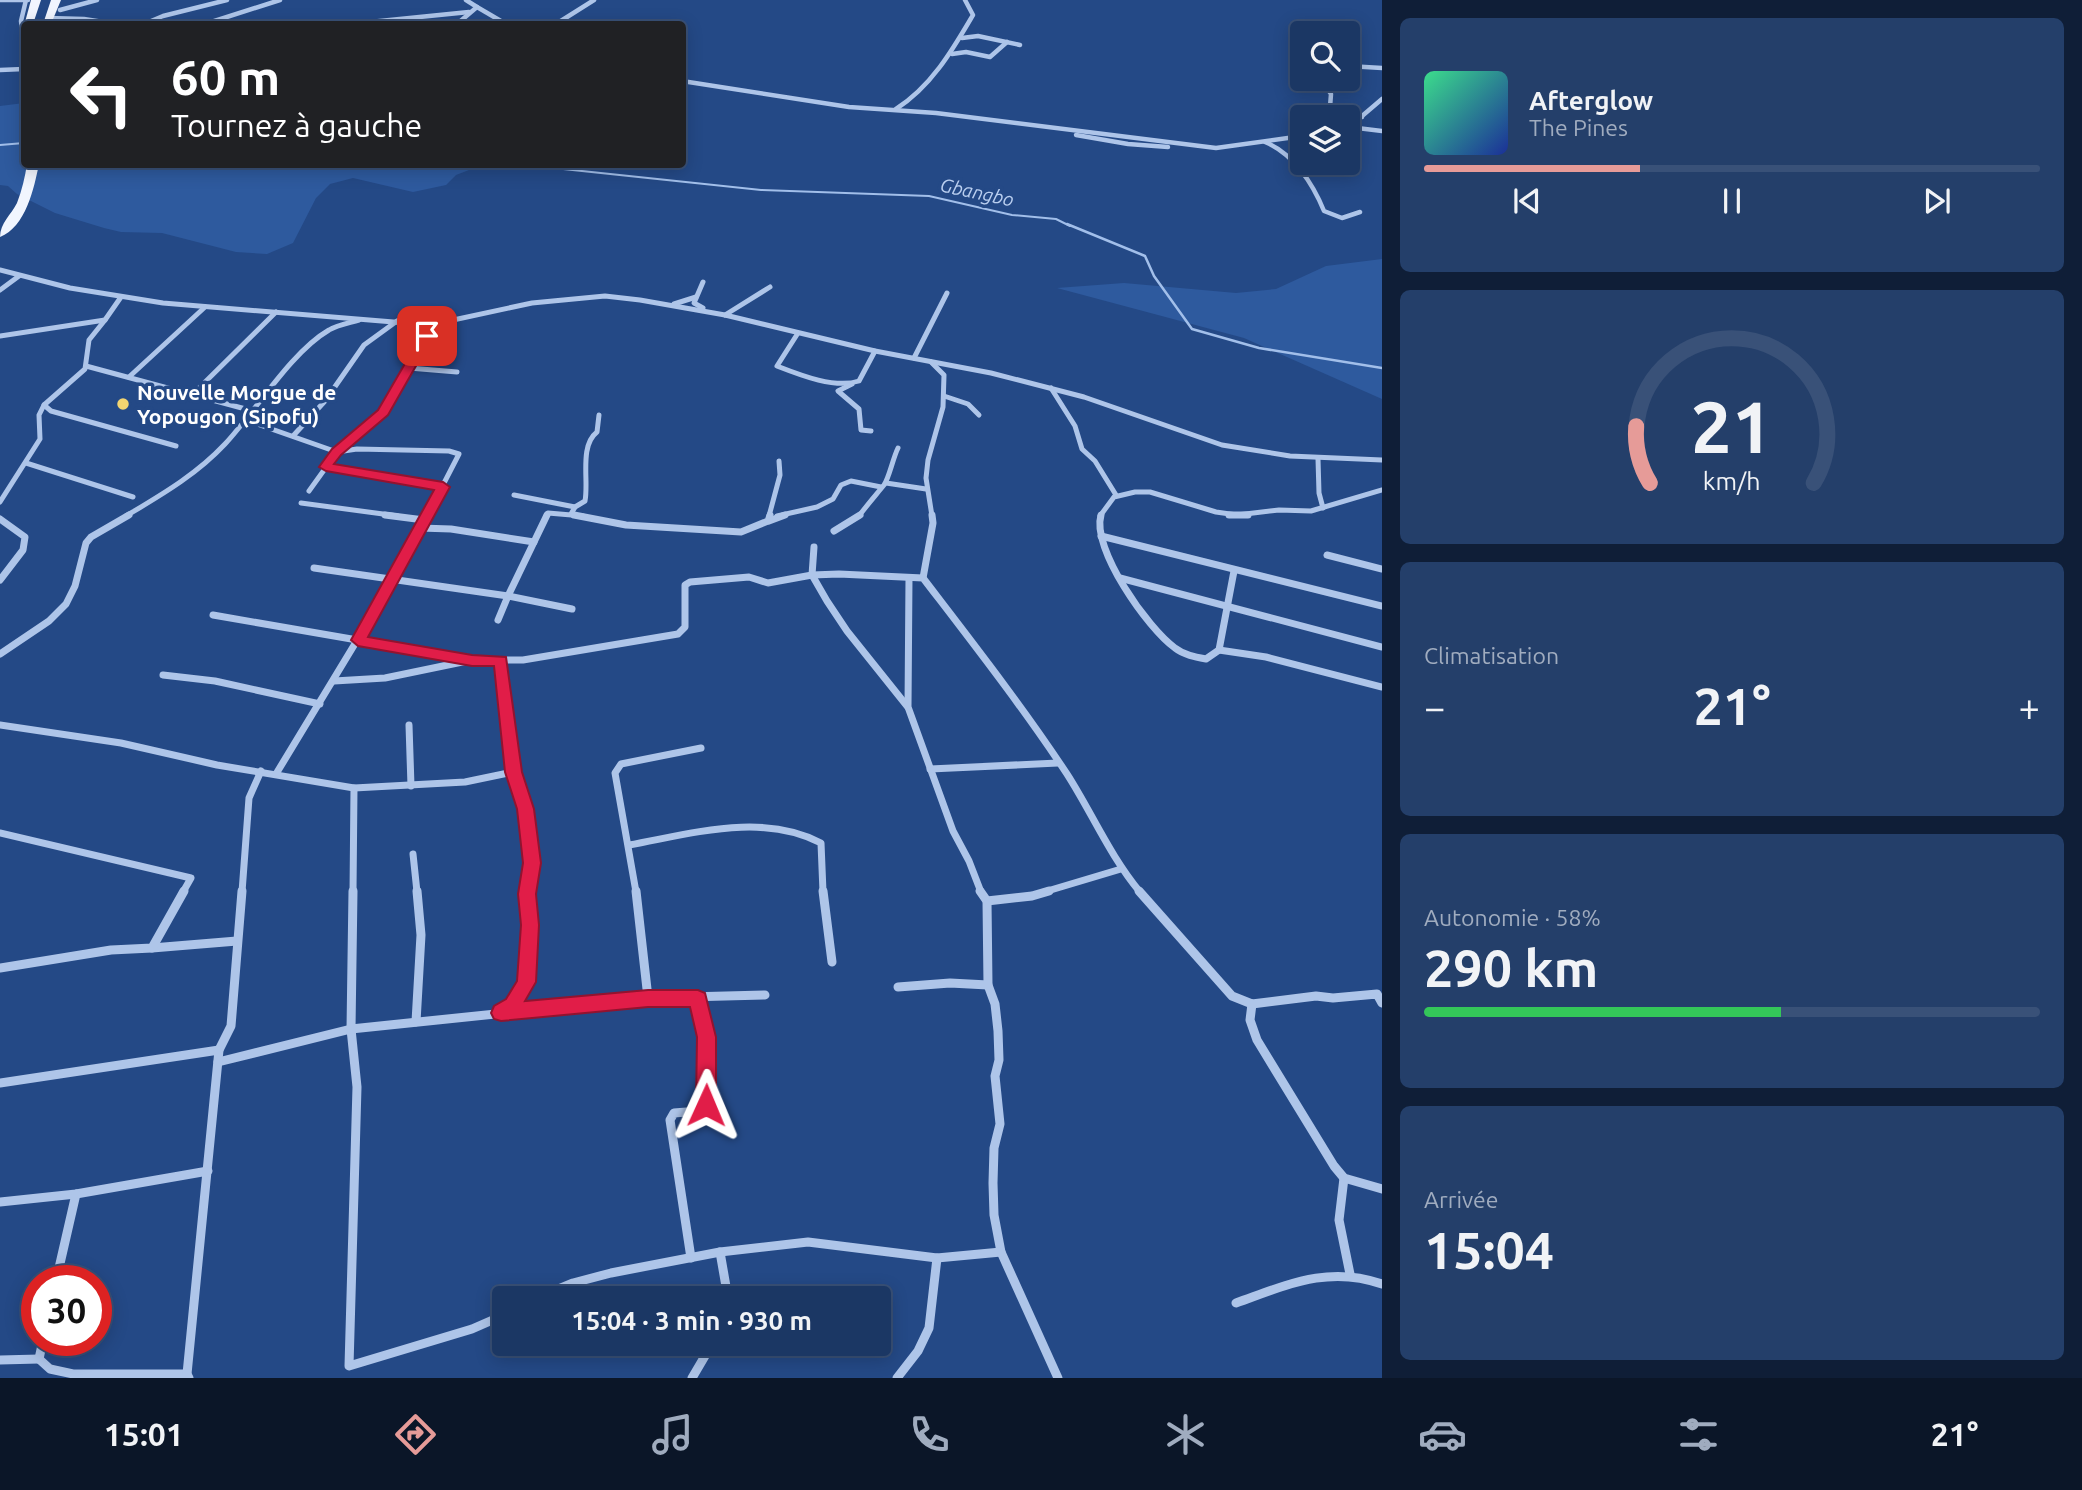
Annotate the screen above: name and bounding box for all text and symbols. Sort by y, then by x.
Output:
map controls [1290,21,1360,175]
button: search [1290,21,1360,91]
icon: left [56,49,147,140]
text: 60 m [171,49,280,104]
text: Afterglow [1529,86,1653,115]
button: layers [1290,105,1360,175]
text: Tournez à gauche [171,107,422,143]
text: The Pines [1529,115,1628,140]
water label: Gbangbo [938,173,1016,211]
icon: previous [1508,182,1546,220]
icon: pause [1713,182,1751,220]
icon: next [1918,182,1956,220]
pin [397,306,457,366]
icon: arrive [408,317,446,355]
place label: Nouvelle Morgue de Yopougon (Sipofu) [137,380,336,428]
text: 21 [1691,385,1773,467]
marker: Nouvelle Morgue de Yopougon (Sipofu) [115,396,131,412]
text: km/h [1703,467,1761,495]
text: Climatisation [1424,643,1559,668]
text: 21° [1693,677,1771,735]
text: − [1424,686,1445,728]
text: + [2019,686,2040,728]
text: Autonomie · 58% [1424,905,1601,930]
text: 290 km [1424,939,1598,997]
position arrow [669,1068,743,1142]
text: Arrivée [1424,1187,1499,1212]
text: 15:04 [1424,1221,1554,1279]
speed limit sign: 30 [21,1265,112,1356]
text: 15:04 · 3 min · 930 m [571,1306,812,1335]
icon: directions [391,1410,440,1459]
icon: music [648,1410,697,1459]
icon: phone [905,1410,954,1459]
icon: climate [1161,1410,1210,1459]
icon: car [1418,1410,1467,1459]
icon: filters [1674,1410,1723,1459]
text: 15:01 [104,1416,184,1452]
text: 21° [1931,1416,1978,1452]

